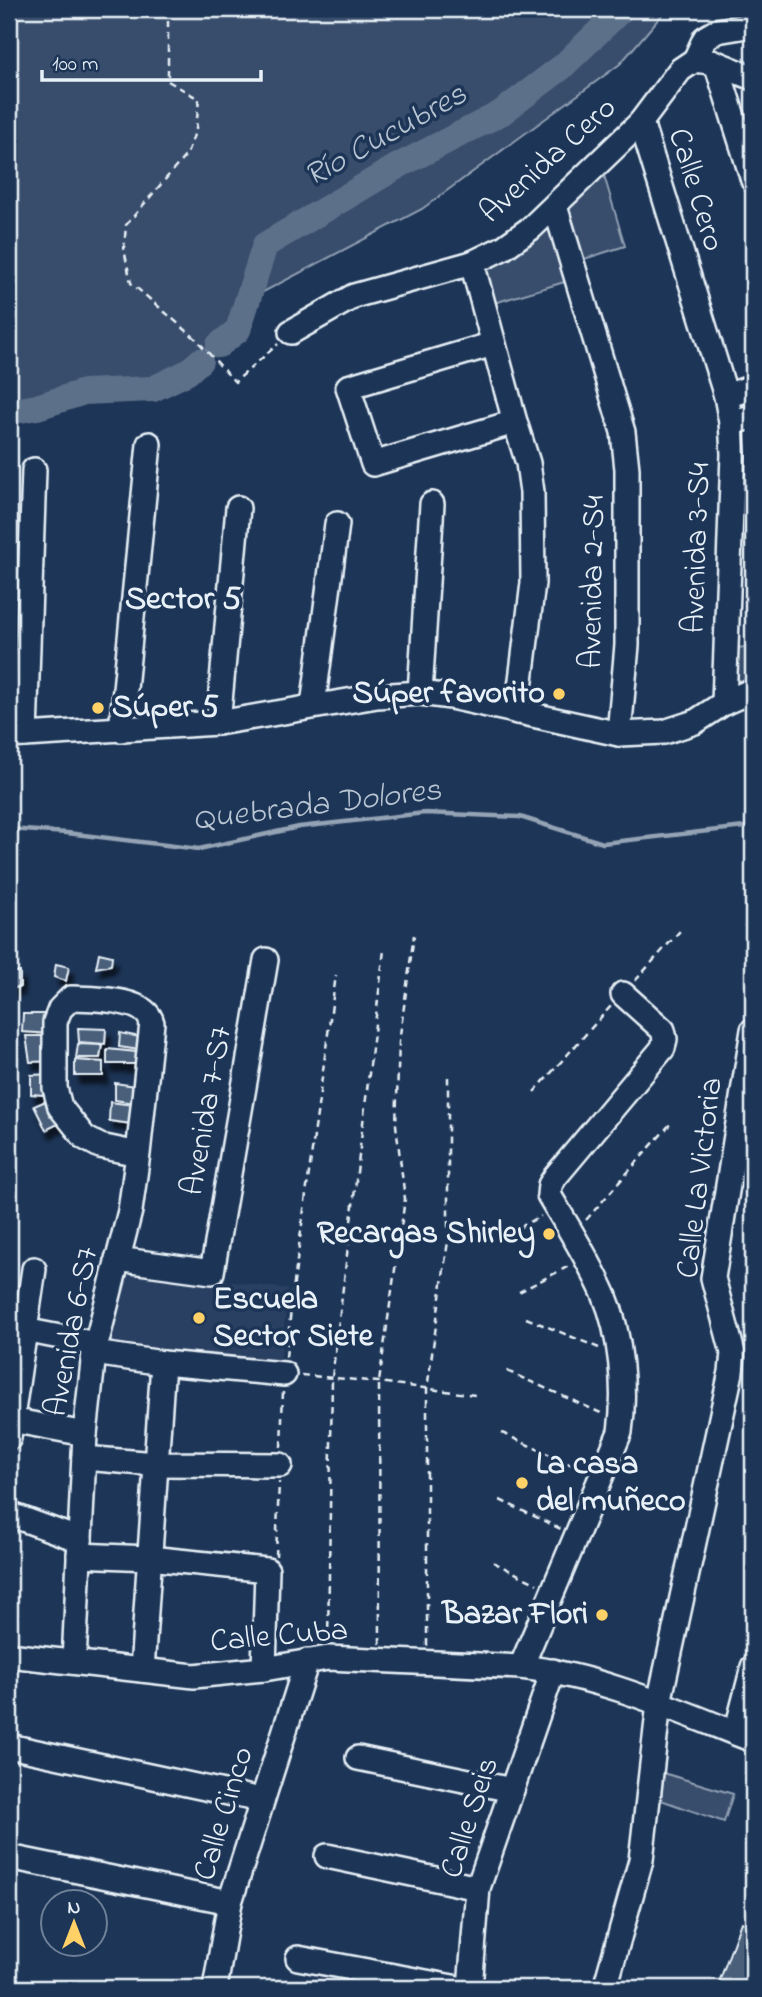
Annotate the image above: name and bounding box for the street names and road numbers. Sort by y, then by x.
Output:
street label: Avenida Cero [470,86,628,236]
street label: Calle Cero [654,123,736,257]
street label: Avenida 3-S4 [672,462,724,634]
street label: Avenida 2-S4 [569,495,619,669]
street label: Avenida 7-S7 [170,1023,246,1199]
street label: Calle La Victoria [665,1075,737,1281]
street label: Avenida 6-S7 [34,1243,112,1421]
street label: Calle Cuba [208,1608,350,1666]
street label: Calle Cinco [182,1741,268,1887]
street label: Calle Seis [429,1751,513,1885]

